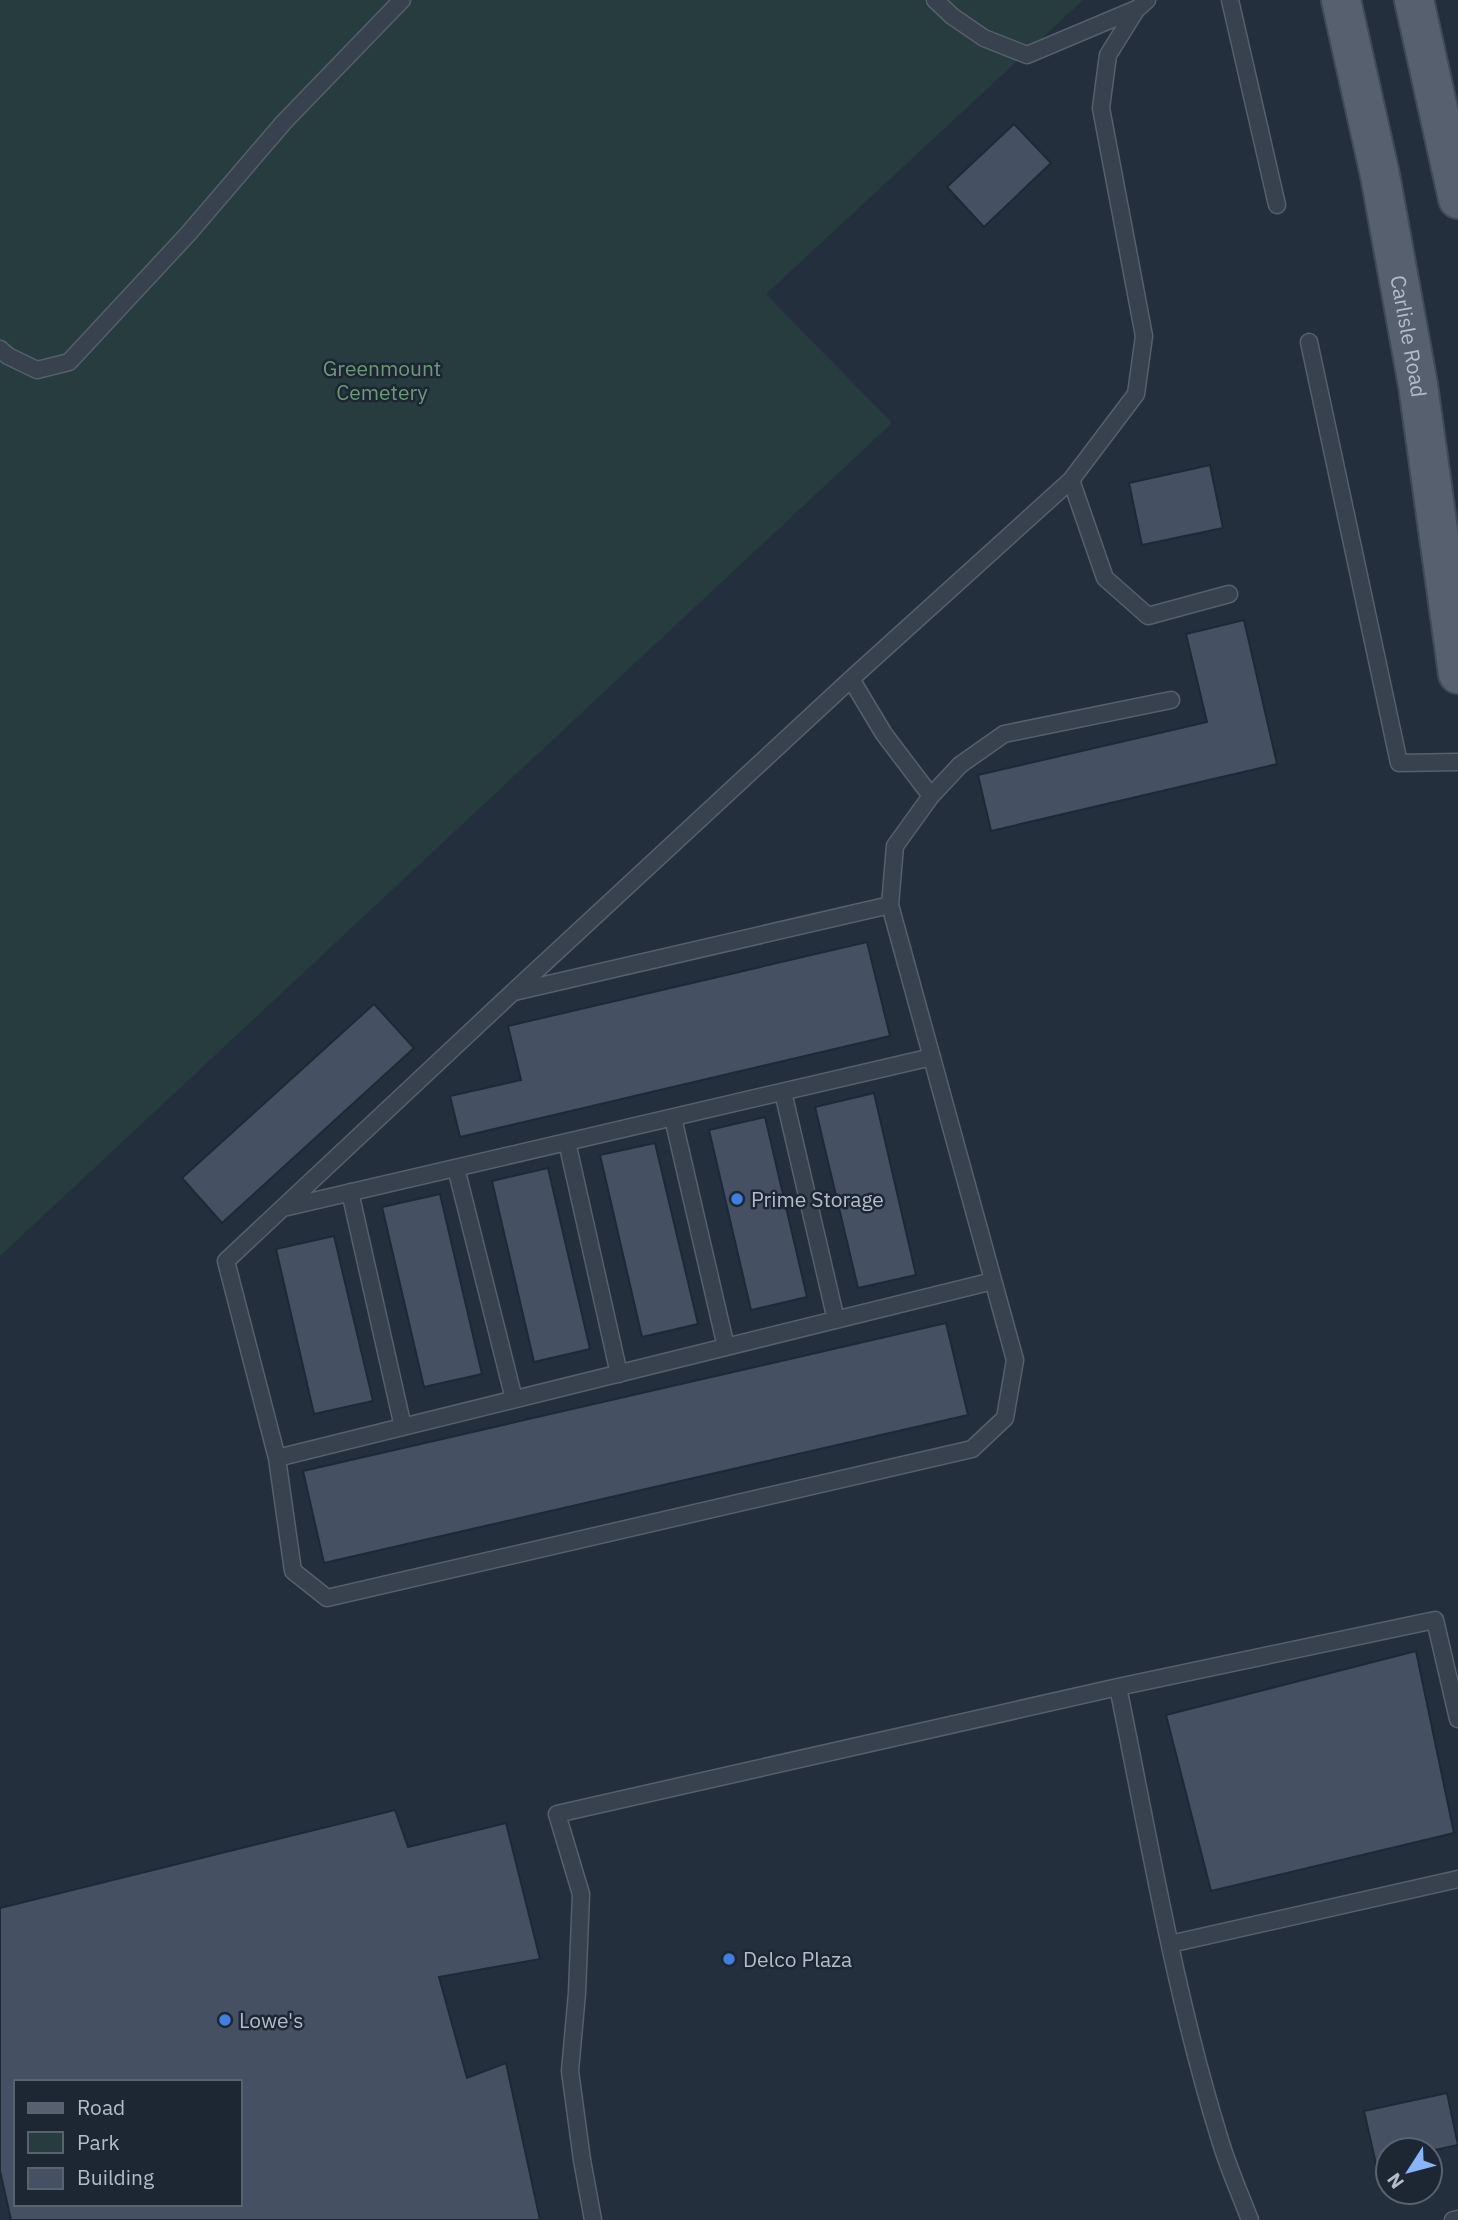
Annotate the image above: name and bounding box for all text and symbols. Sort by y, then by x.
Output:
street label: Carlisle Road [1384,273,1434,399]
park label: Greenmount Cemetery [323,354,441,406]
place label: Prime Storage [751,1185,884,1213]
marker: Prime Storage [729,1191,745,1207]
place label: Delco Plaza [743,1945,852,1973]
marker: Delco Plaza [721,1951,737,1967]
place label: Lowe's [239,2006,303,2034]
marker: Lowe's [217,2012,233,2028]
legend [14,2080,242,2206]
text: Road [77,2093,125,2121]
text: Park [77,2128,120,2156]
north arrow [1374,2136,1444,2206]
text: Building [77,2163,154,2191]
text: N [1381,2168,1409,2194]

